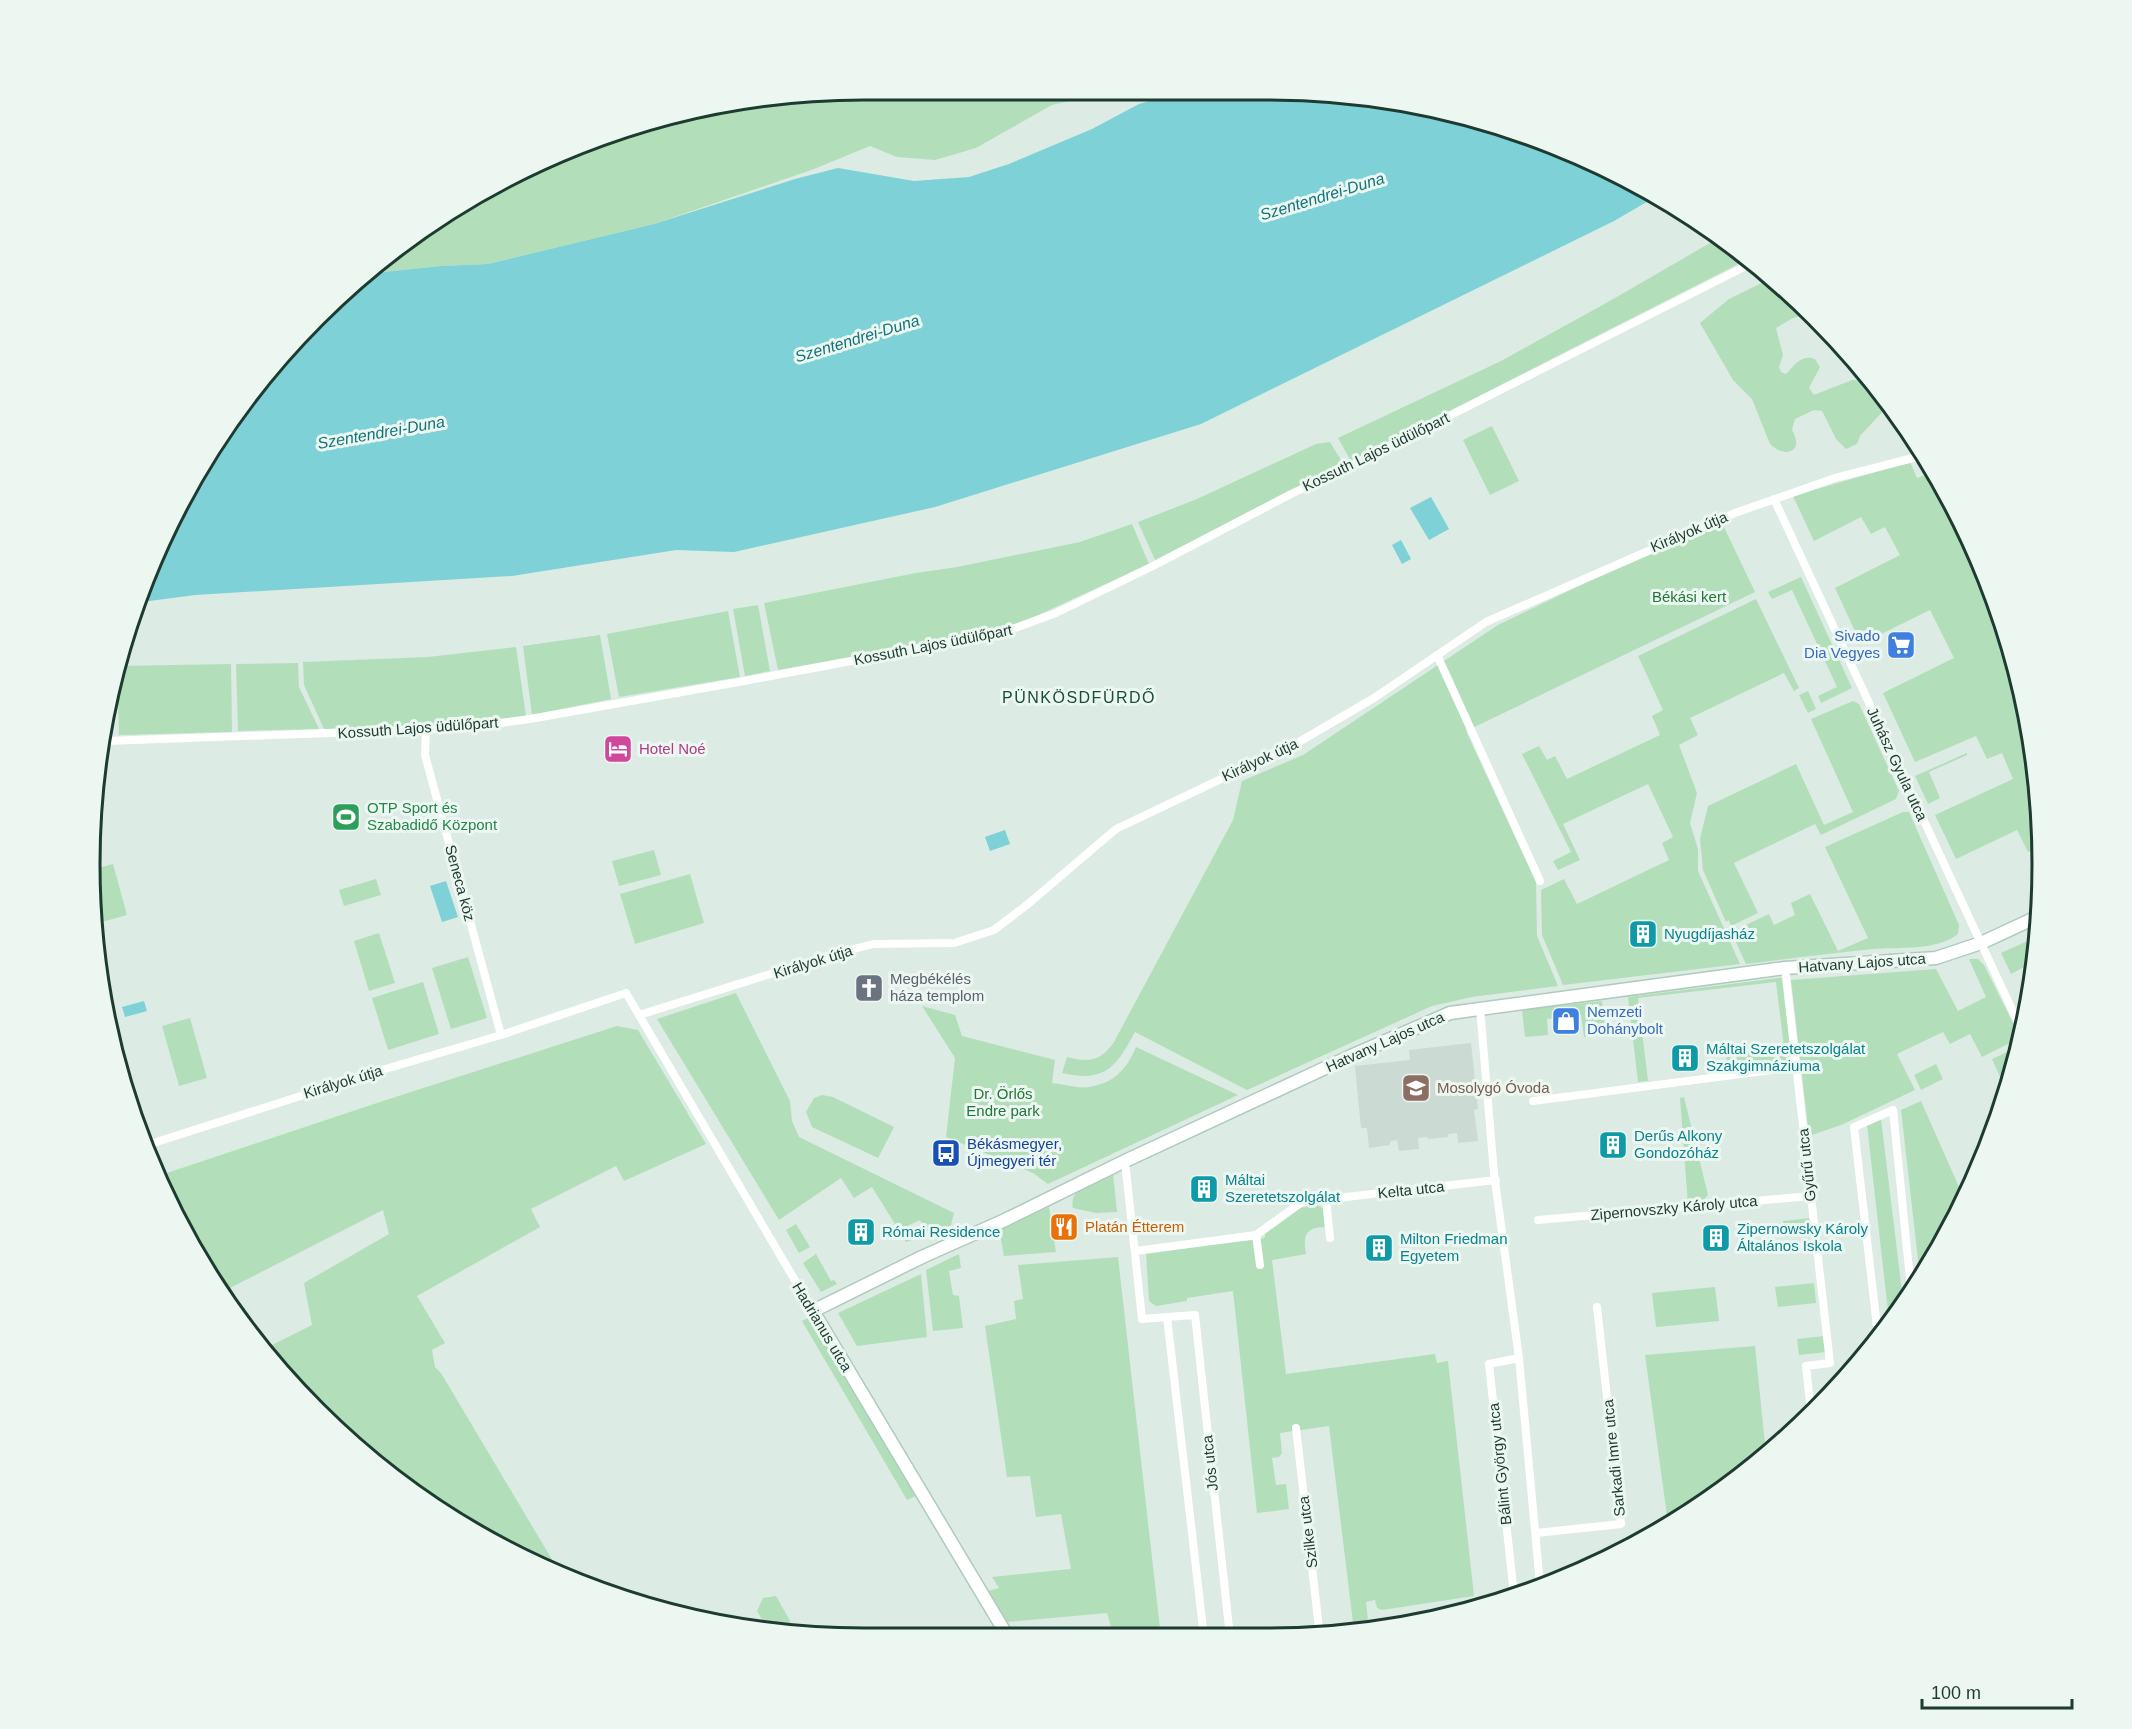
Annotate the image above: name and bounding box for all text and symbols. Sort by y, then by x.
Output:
water label: Szentendrei-Duna [1258,169,1386,223]
water label: Szentendrei-Duna [793,311,921,365]
street label: Kossuth Lajos üdülőpart [1300,408,1453,494]
water label: Szentendrei-Duna [316,413,446,452]
street label: Királyok útja [1648,507,1730,555]
park label: Békási kert [1652,588,1727,605]
street label: Kossuth Lajos üdülőpart [852,621,1014,668]
place label: Sivado Dia Vegyes [1804,627,1880,661]
supermarket icon: Sivado Dia Vegyes [1885,629,1917,661]
district label: PÜNKÖSDFÜRDŐ [1002,688,1156,706]
street label: Juhász Gyula utca [1864,704,1932,824]
street label: Kossuth Lajos üdülőpart [337,713,500,742]
hotel icon: Hotel Noé [602,733,634,765]
street label: Királyok útja [1219,734,1301,785]
place label: Hotel Noé [639,740,706,757]
place label: OTP Sport és Szabadidő Központ [367,799,498,833]
sports icon: OTP Sport és Szabadidő Központ [330,801,362,833]
street label: Seneca köz [442,843,479,923]
building icon: Nyugdíjasház [1627,918,1659,950]
place label: Nyugdíjasház [1664,925,1755,942]
street label: Királyok útja [771,941,855,982]
street label: Hatvany Lajos utca [1798,950,1927,975]
place label: Megbékélés háza templom [890,970,984,1004]
church icon: Megbékélés háza templom [853,972,885,1004]
place label: Nemzeti Dohánybolt [1587,1003,1664,1037]
shop icon: Nemzeti Dohánybolt [1550,1005,1582,1037]
street label: Hatvany Lajos utca [1323,1008,1447,1075]
place label: Máltai Szeretetszolgálat Szakgimnáziuma [1706,1040,1866,1074]
building icon: Máltai Szeretetszolgálat Szakgimnáziuma [1669,1042,1701,1074]
street label: Királyok útja [301,1061,385,1102]
school or university icon: Mosolygó Óvoda [1400,1072,1432,1104]
place label: Mosolygó Óvoda [1437,1079,1550,1096]
park label: Dr. Örlős Endre park [966,1085,1040,1119]
place label: Derűs Alkony Gondozóház [1634,1127,1723,1161]
street label: Gyűrű utca [1794,1127,1819,1202]
building icon: Derűs Alkony Gondozóház [1597,1129,1629,1161]
place label: Békásmegyer, Újmegyeri tér [967,1135,1062,1169]
bus stop icon: Békásmegyer, Újmegyeri tér [930,1137,962,1169]
place label: Máltai Szeretetszolgálat [1225,1171,1341,1205]
building icon: Máltai Szeretetszolgálat [1188,1173,1220,1205]
street label: Kelta utca [1377,1177,1446,1201]
street label: Zipernovszky Károly utca [1590,1192,1759,1223]
restaurant icon: Platán Étterem [1048,1211,1080,1243]
building icon: Római Residence [845,1216,877,1248]
place label: Platán Étterem [1085,1218,1184,1235]
place label: Zipernowsky Károly Általános Iskola [1737,1220,1868,1254]
building icon: Zipernowsky Károly Általános Iskola [1700,1222,1732,1254]
place label: Római Residence [882,1223,1000,1240]
place label: Milton Friedman Egyetem [1400,1230,1508,1264]
building icon: Milton Friedman Egyetem [1363,1232,1395,1264]
street label: Hadrianus utca [789,1279,856,1375]
street label: Sarkadi Imre utca [1599,1398,1628,1517]
street label: Bálint György utca [1485,1402,1514,1526]
street label: Jós utca [1198,1434,1221,1492]
street label: Szilke utca [1295,1494,1320,1569]
scale bar [1922,1672,2072,1710]
text: 100 m [1931,1683,1981,1703]

